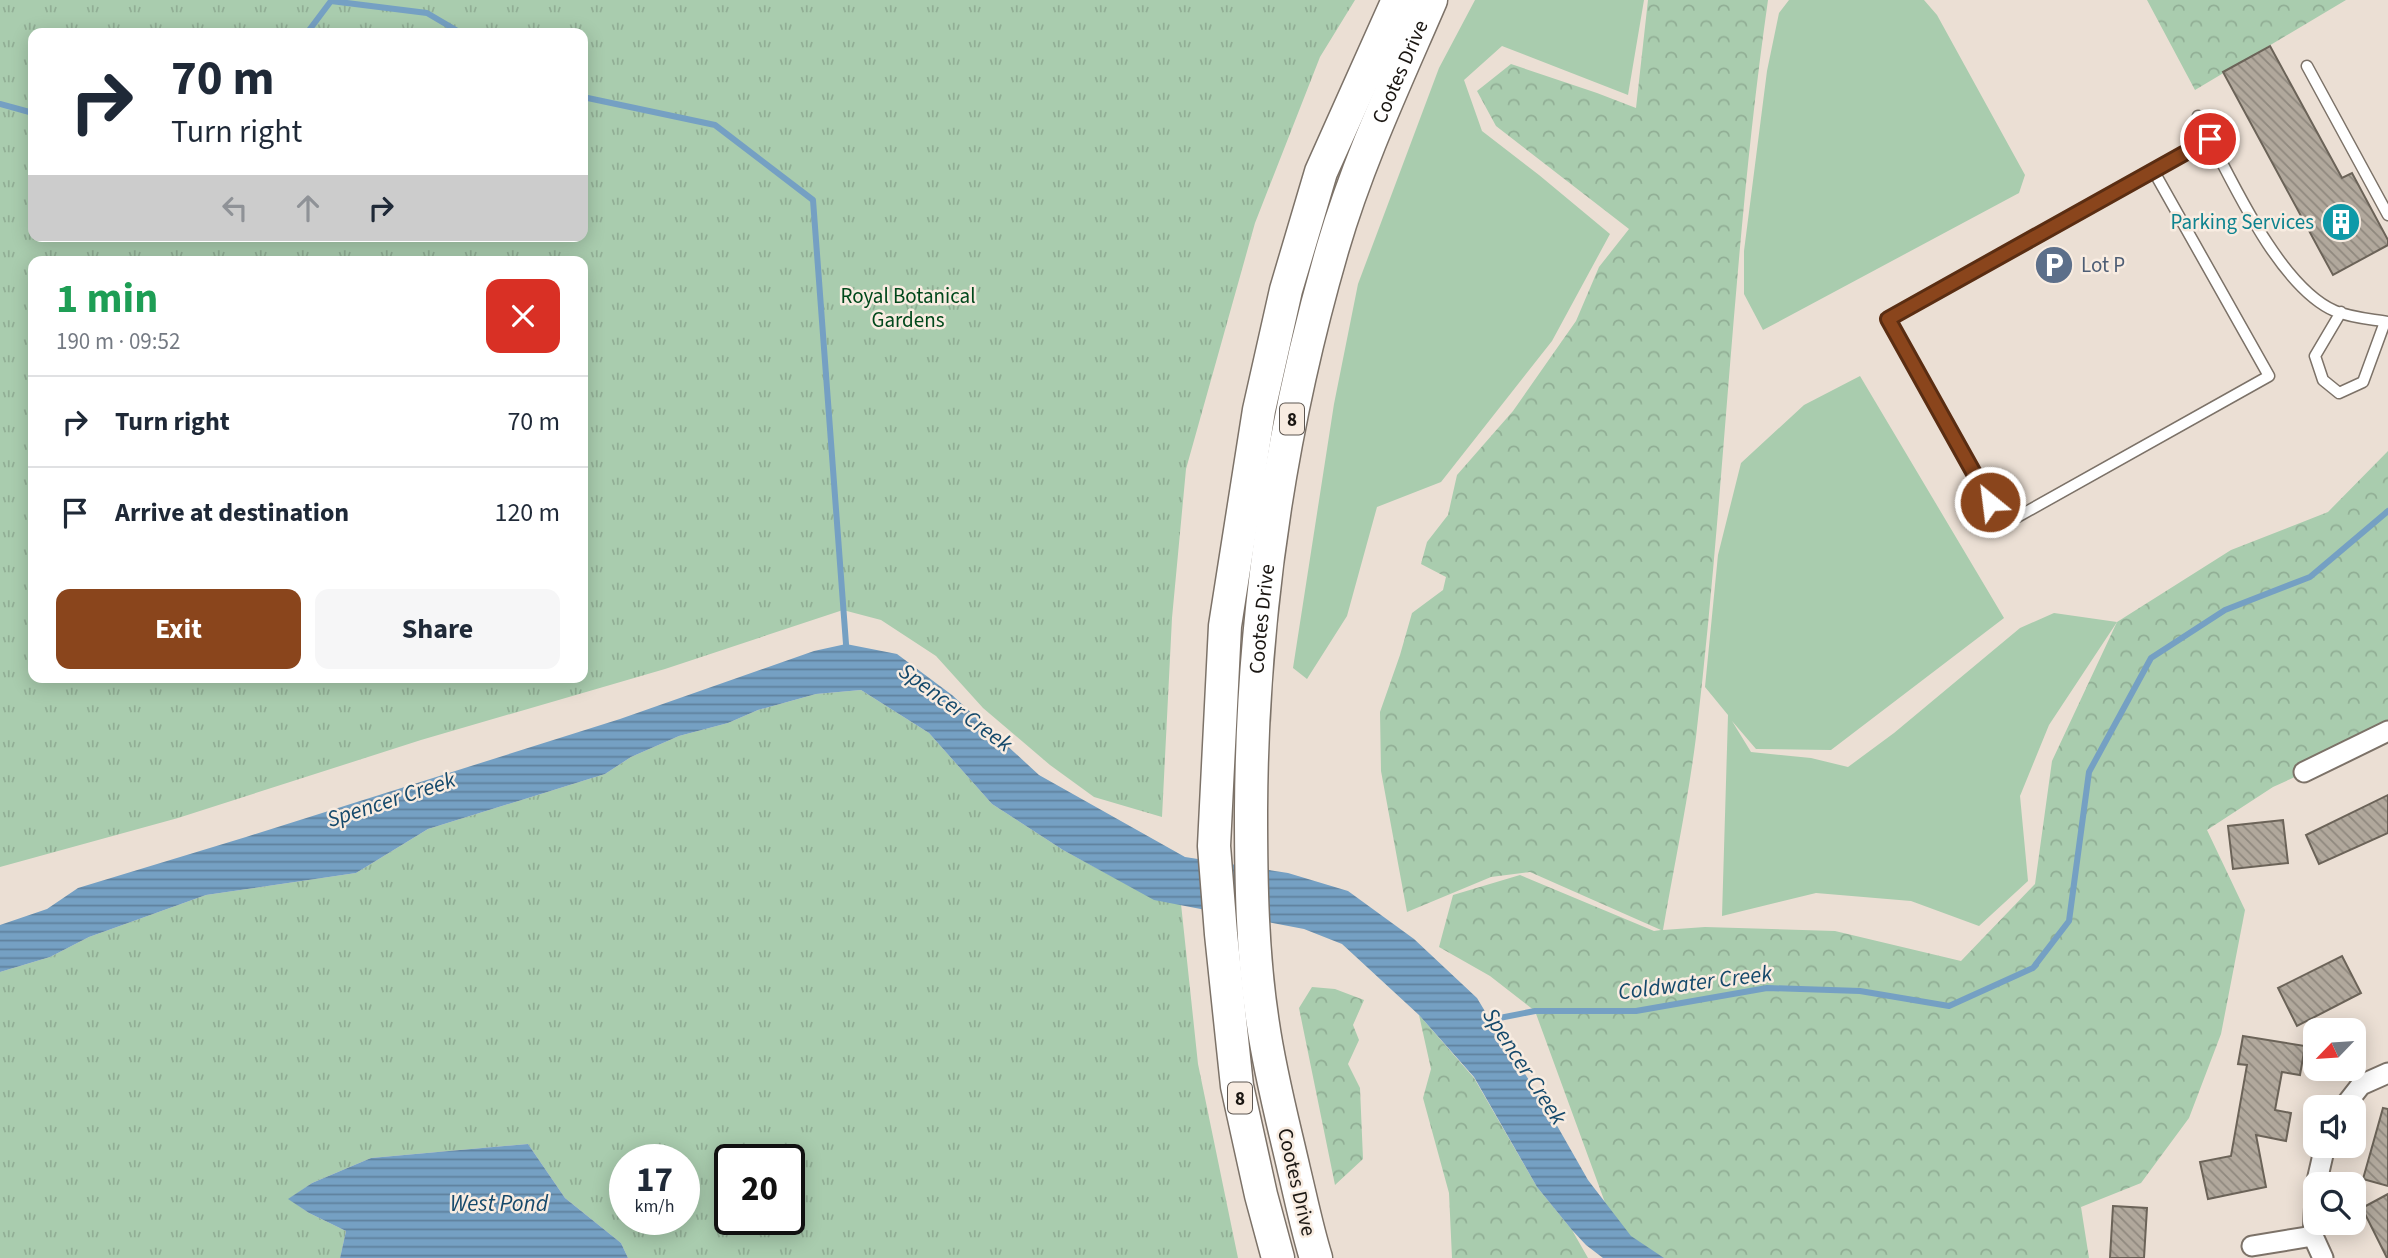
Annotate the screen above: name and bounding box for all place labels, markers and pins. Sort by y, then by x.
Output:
pin [2180,109,2240,169]
building icon: Parking Services [2320,201,2362,243]
place label: Parking Services [2171,207,2314,237]
parking icon: Lot P [2033,244,2075,286]
place label: Lot P [2081,250,2125,280]

